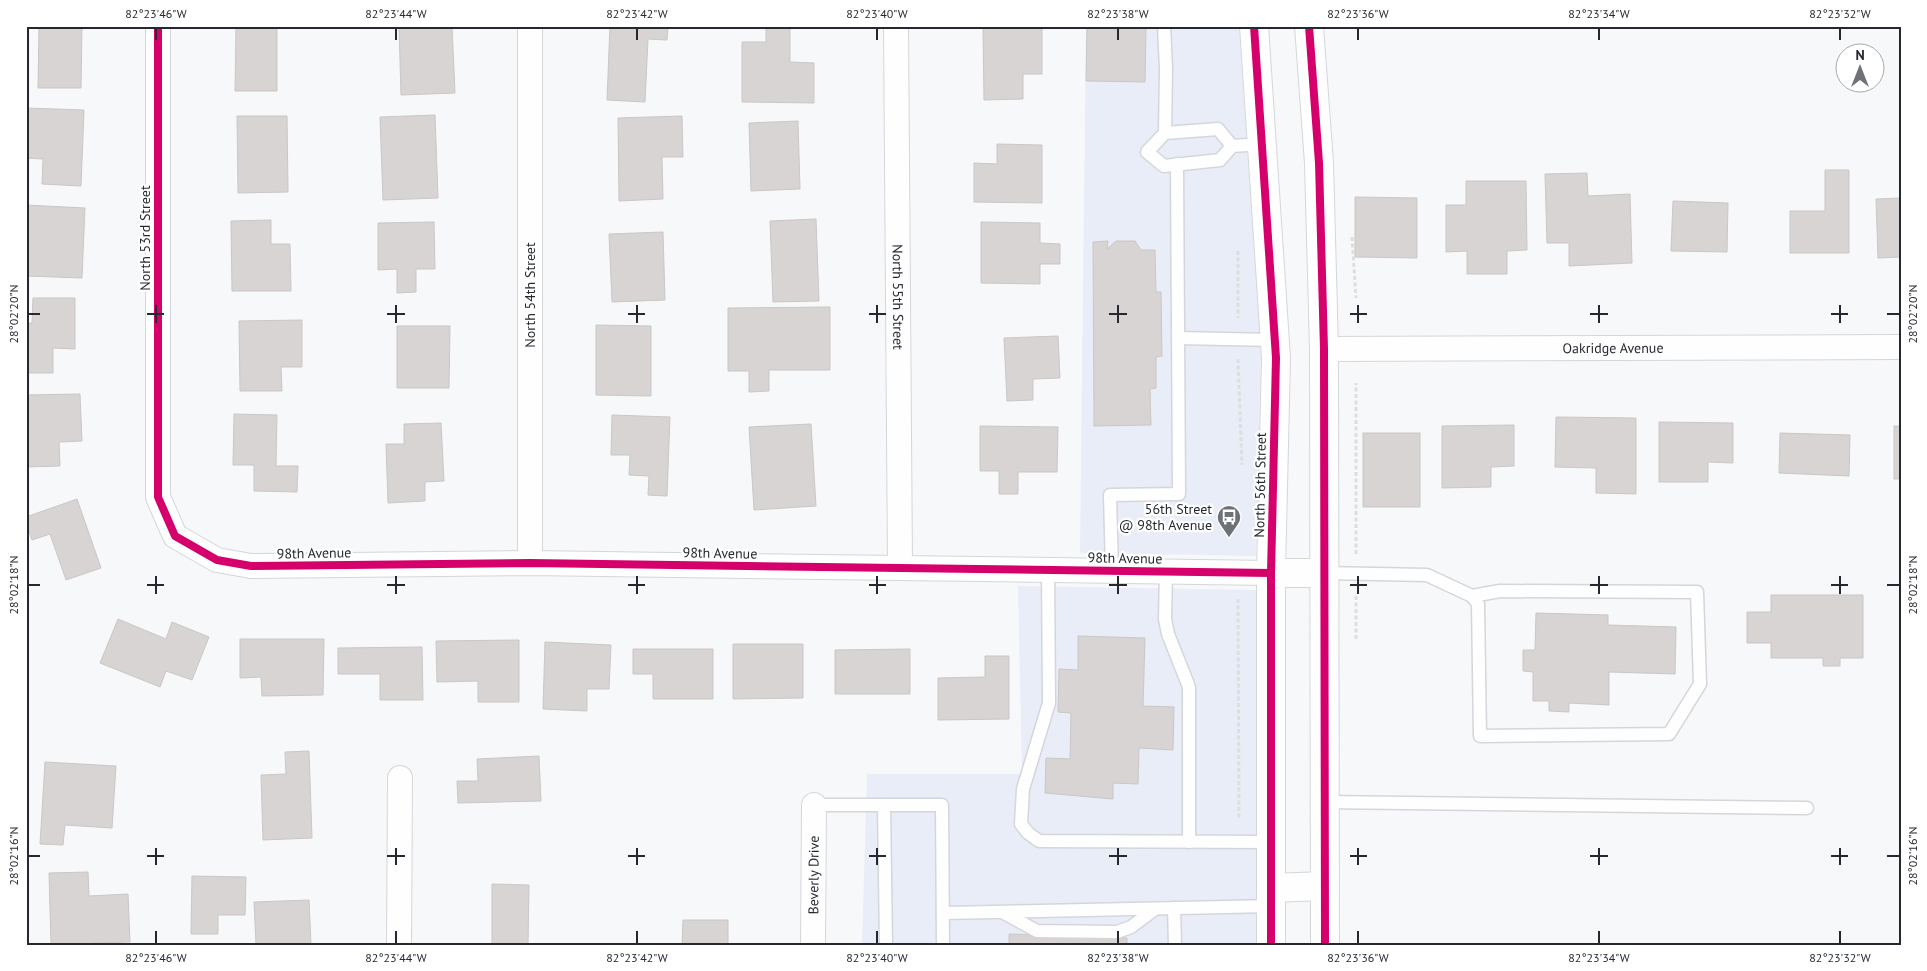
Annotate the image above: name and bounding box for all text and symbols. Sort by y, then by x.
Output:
text: 82°23'46"W [125,6,187,21]
text: 82°23'44"W [365,6,427,21]
text: 82°23'42"W [606,6,668,21]
text: 82°23'40"W [846,6,908,21]
text: 82°23'38"W [1087,6,1149,21]
text: 82°23'36"W [1327,6,1389,21]
text: 82°23'34"W [1568,6,1630,21]
text: 82°23'32"W [1809,6,1871,21]
north arrow [1834,42,1884,92]
text: N [1855,46,1865,64]
street label: North 53rd Street [136,185,154,291]
street label: North 54th Street [521,242,539,348]
street label: North 55th Street [889,244,907,350]
text: 28°02'20"N [6,284,21,344]
text: 28°02'20"N [1905,284,1920,344]
street label: Oakridge Avenue [1562,339,1664,357]
street label: North 56th Street [1250,432,1270,538]
place label: 56th Street @ 98th Avenue [1119,500,1212,534]
bus stop icon: 56th Street @ 98th Avenue [1216,504,1242,538]
street label: 98th Avenue [277,543,351,563]
street label: 98th Avenue [683,543,757,563]
street label: 98th Avenue [1088,548,1162,568]
text: 28°02'18"N [6,555,21,615]
text: 28°02'18"N [1905,555,1920,615]
text: 28°02'16"N [6,826,21,886]
text: 28°02'16"N [1905,826,1920,886]
street label: Beverly Drive [804,836,823,914]
text: 82°23'46"W [125,950,187,965]
text: 82°23'44"W [365,950,427,965]
text: 82°23'42"W [606,950,668,965]
text: 82°23'40"W [846,950,908,965]
text: 82°23'38"W [1087,950,1149,965]
text: 82°23'36"W [1327,950,1389,965]
text: 82°23'34"W [1568,950,1630,965]
text: 82°23'32"W [1809,950,1871,965]

